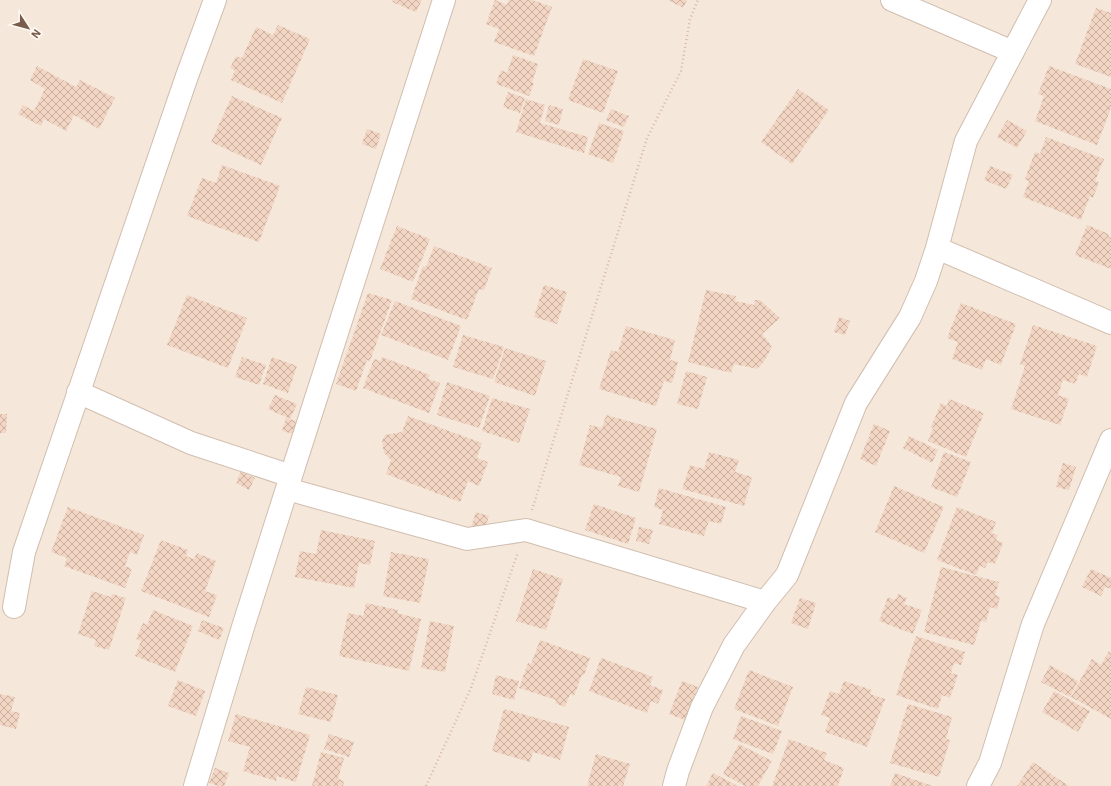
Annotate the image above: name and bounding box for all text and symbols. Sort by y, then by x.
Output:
north arrow [8,8,48,48]
text: N [28,27,44,41]

